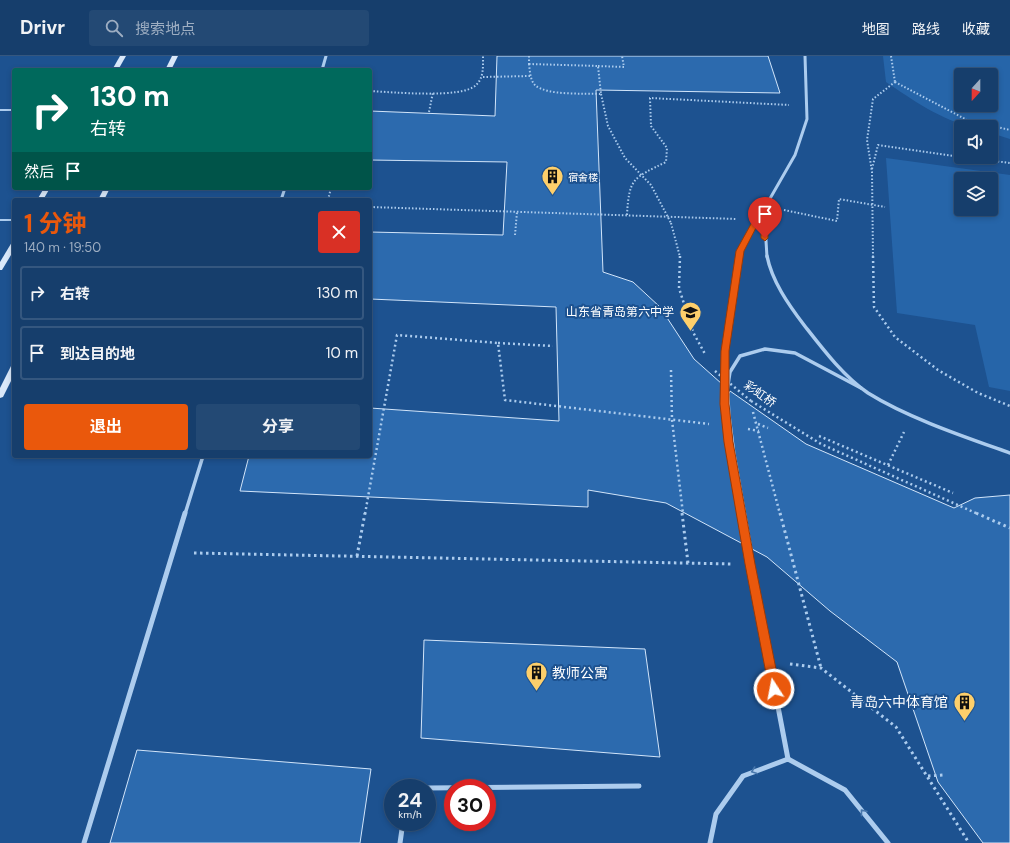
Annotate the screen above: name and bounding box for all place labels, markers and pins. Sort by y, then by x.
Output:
building icon: 宿舍楼 [540,164,566,197]
place label: 宿舍楼 [568,171,598,184]
pin [748,197,782,238]
school or university icon: 山东省青岛第六中学 [677,299,703,332]
place label: 山东省青岛第六中学 [566,304,674,320]
building icon: 教师公寓 [524,660,550,693]
place label: 教师公寓 [552,664,608,682]
building icon: 青岛六中体育馆 [951,689,977,722]
place label: 青岛六中体育馆 [850,693,948,711]

